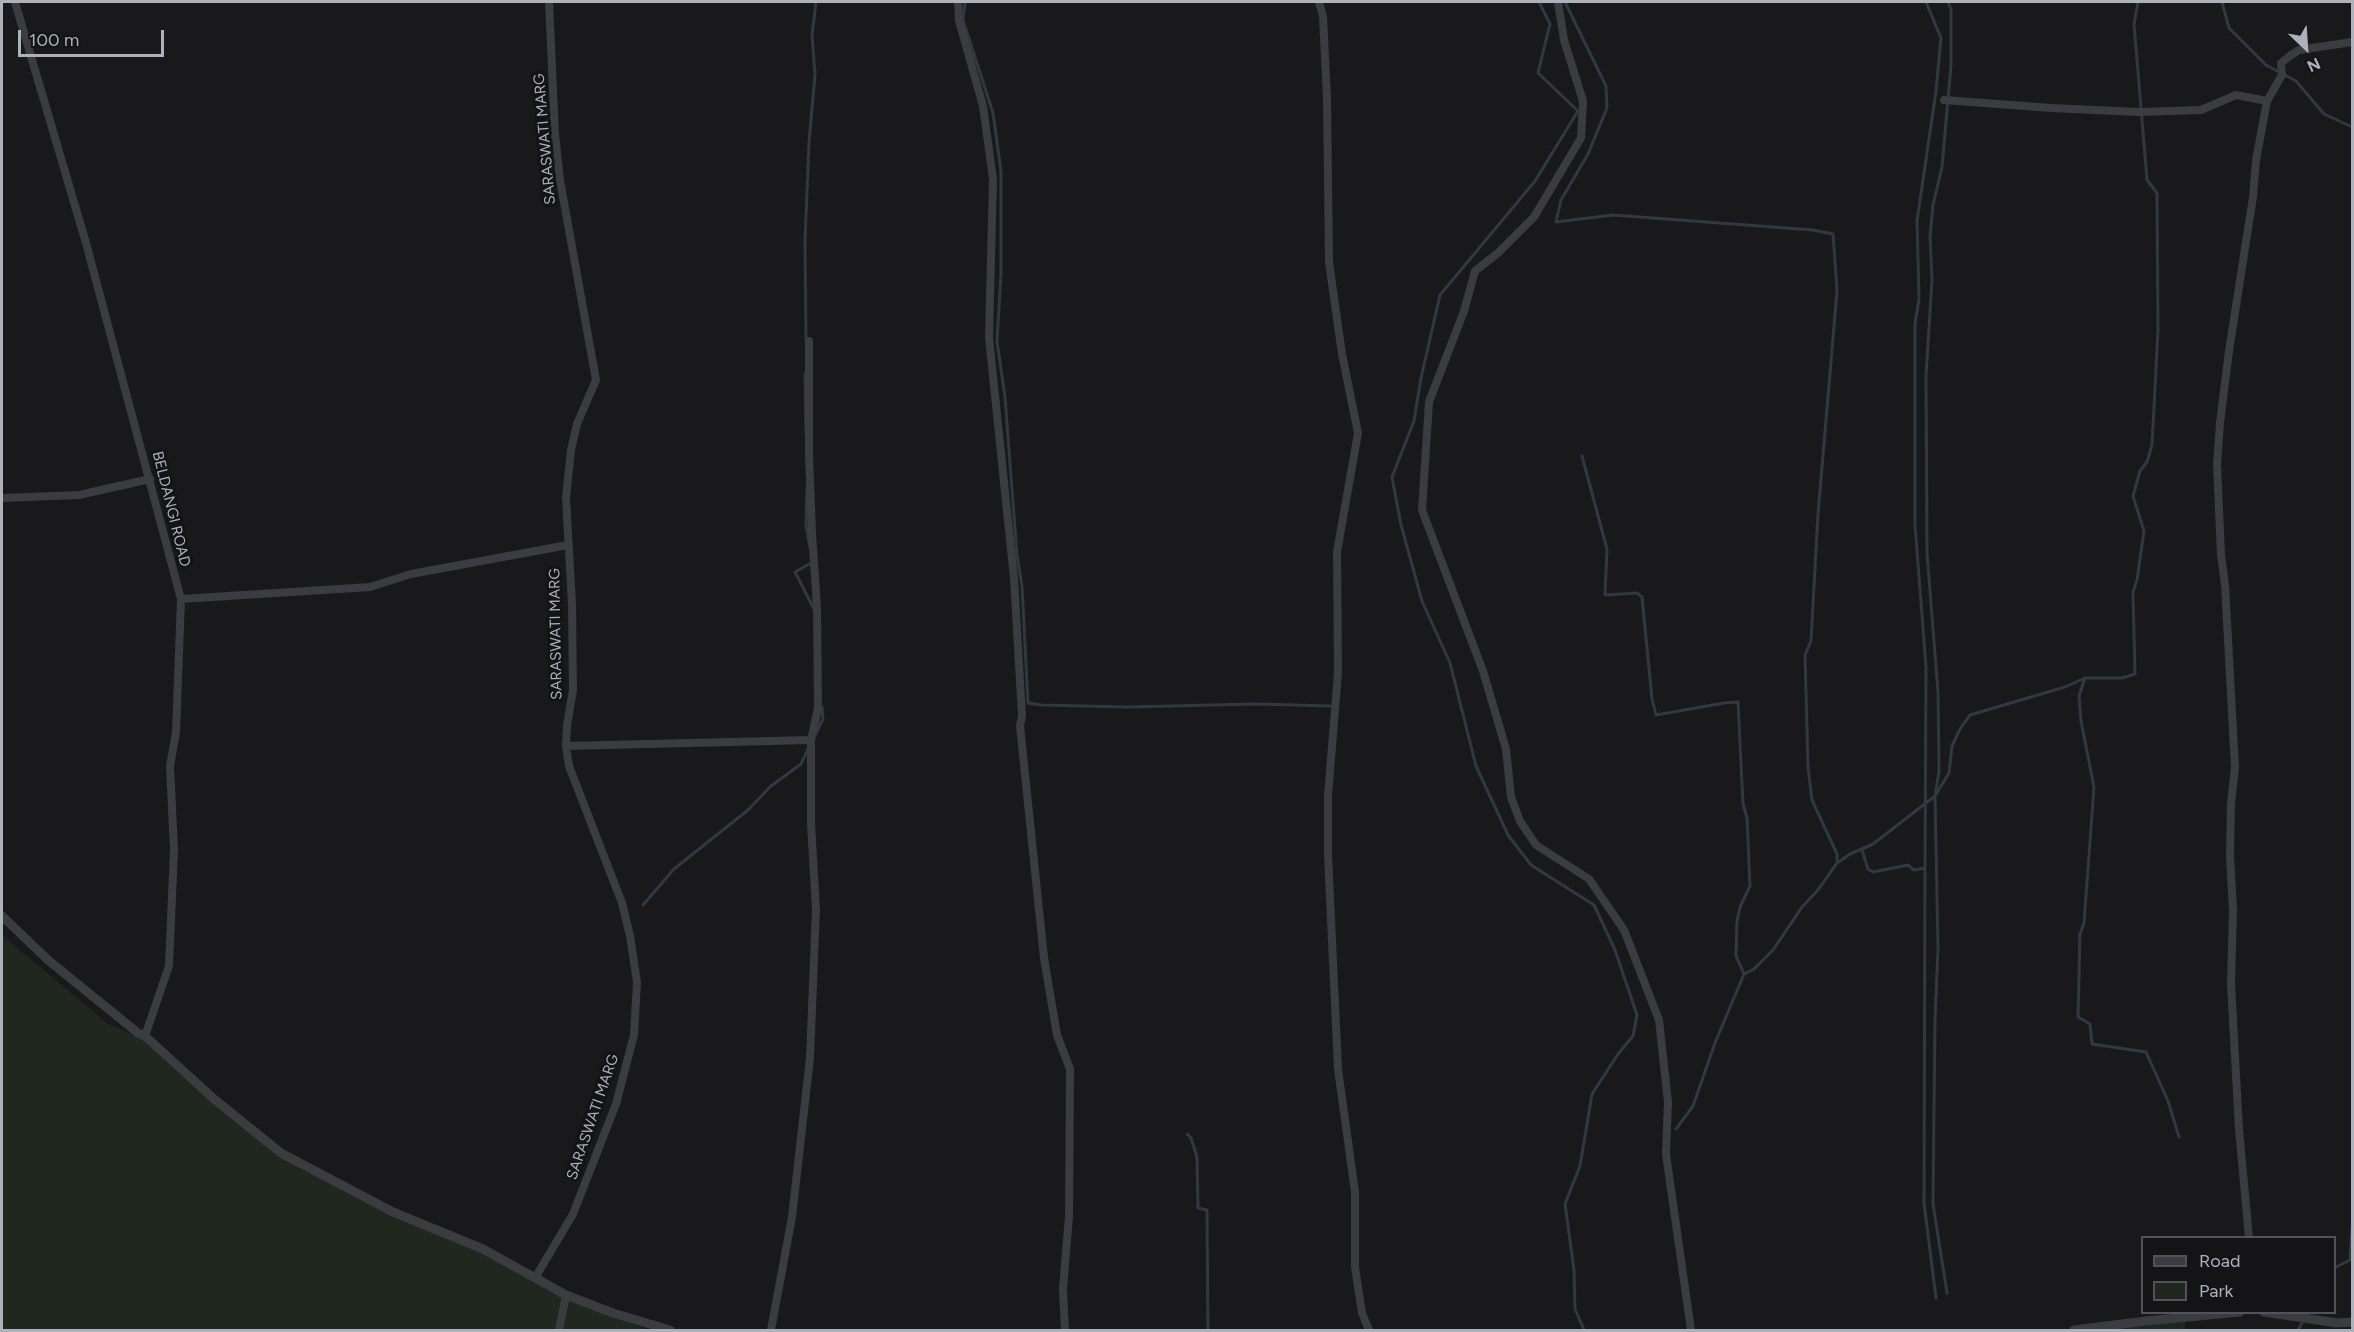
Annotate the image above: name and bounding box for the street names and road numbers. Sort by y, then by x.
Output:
street label: SARASWATI MARG [530,73,560,205]
street label: BELDANGI ROAD [148,449,194,569]
street label: SARASWATI MARG [546,568,566,700]
street label: SARASWATI MARG [563,1052,623,1182]

